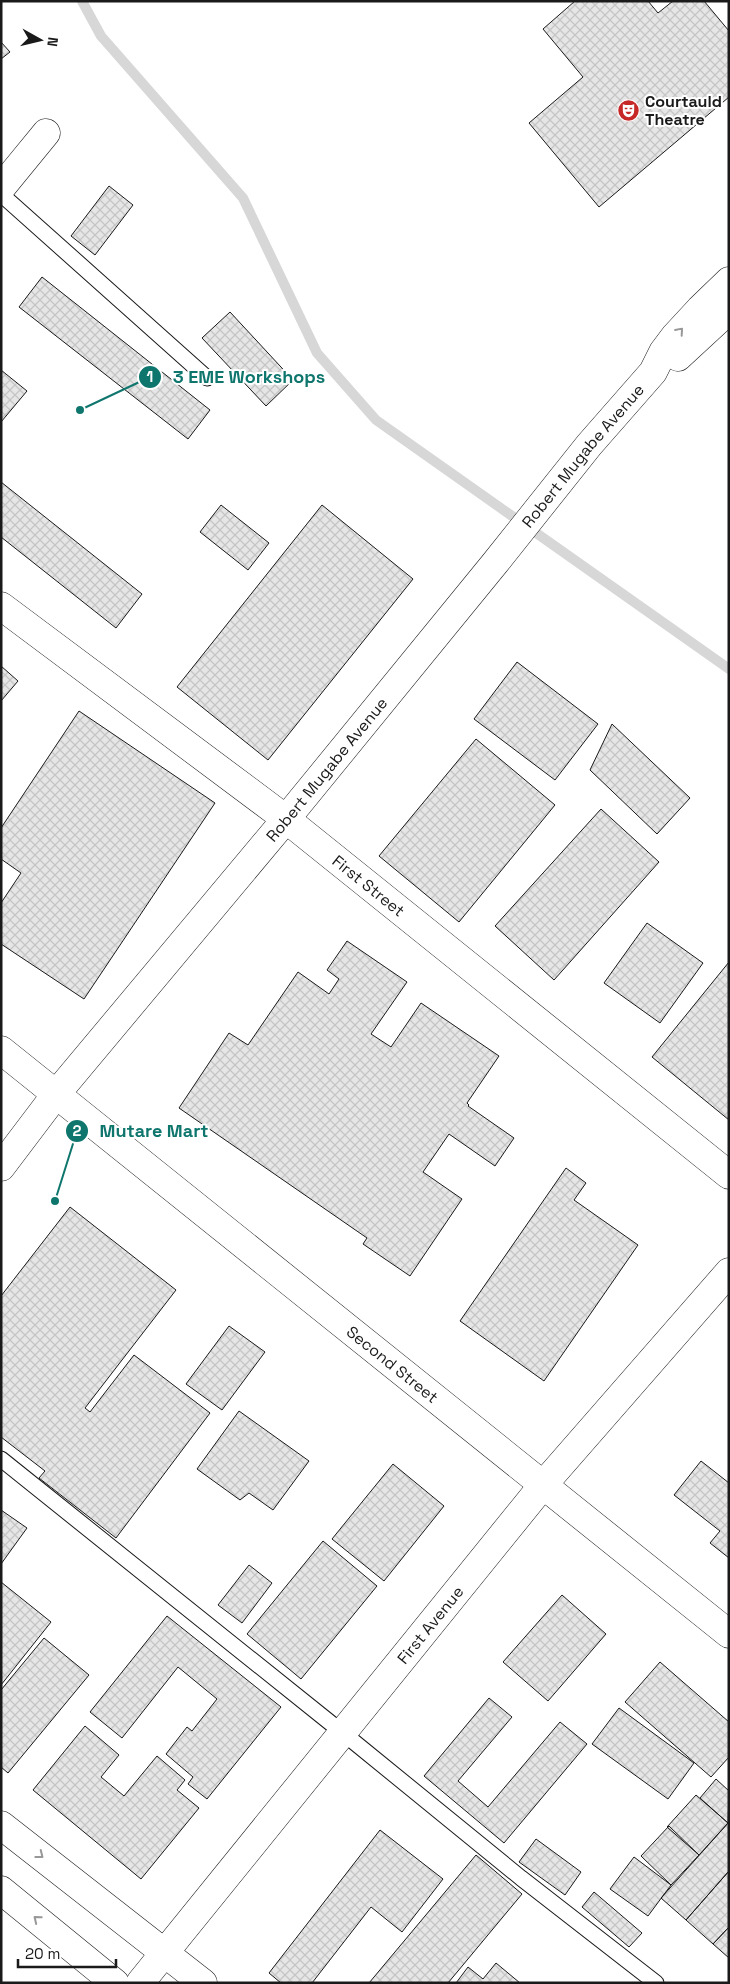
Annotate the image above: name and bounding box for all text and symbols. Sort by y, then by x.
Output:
north arrow [15,15,65,65]
text: N [43,36,62,48]
place label: Courtauld Theatre [645,91,722,130]
theatre icon: Courtauld Theatre [617,98,641,122]
one-way arrow [674,328,683,337]
callout: 3 EME Workshops [137,360,335,393]
text: 3 EME Workshops [173,365,325,388]
text: 1 [147,367,153,386]
street label: Robert Mugabe Avenue [517,379,648,532]
street label: Robert Mugabe Avenue [261,693,392,846]
street label: First Street [328,850,409,921]
callout: Mutare Mart [65,1115,219,1148]
text: Mutare Mart [100,1119,208,1142]
text: 2 [73,1121,82,1140]
street label: Second Street [342,1321,443,1407]
street label: First Avenue [392,1581,468,1668]
one-way arrow [34,1850,43,1858]
one-way arrow [34,1916,43,1925]
scale bar [18,1936,115,1968]
text: 20 m [25,1944,60,1963]

